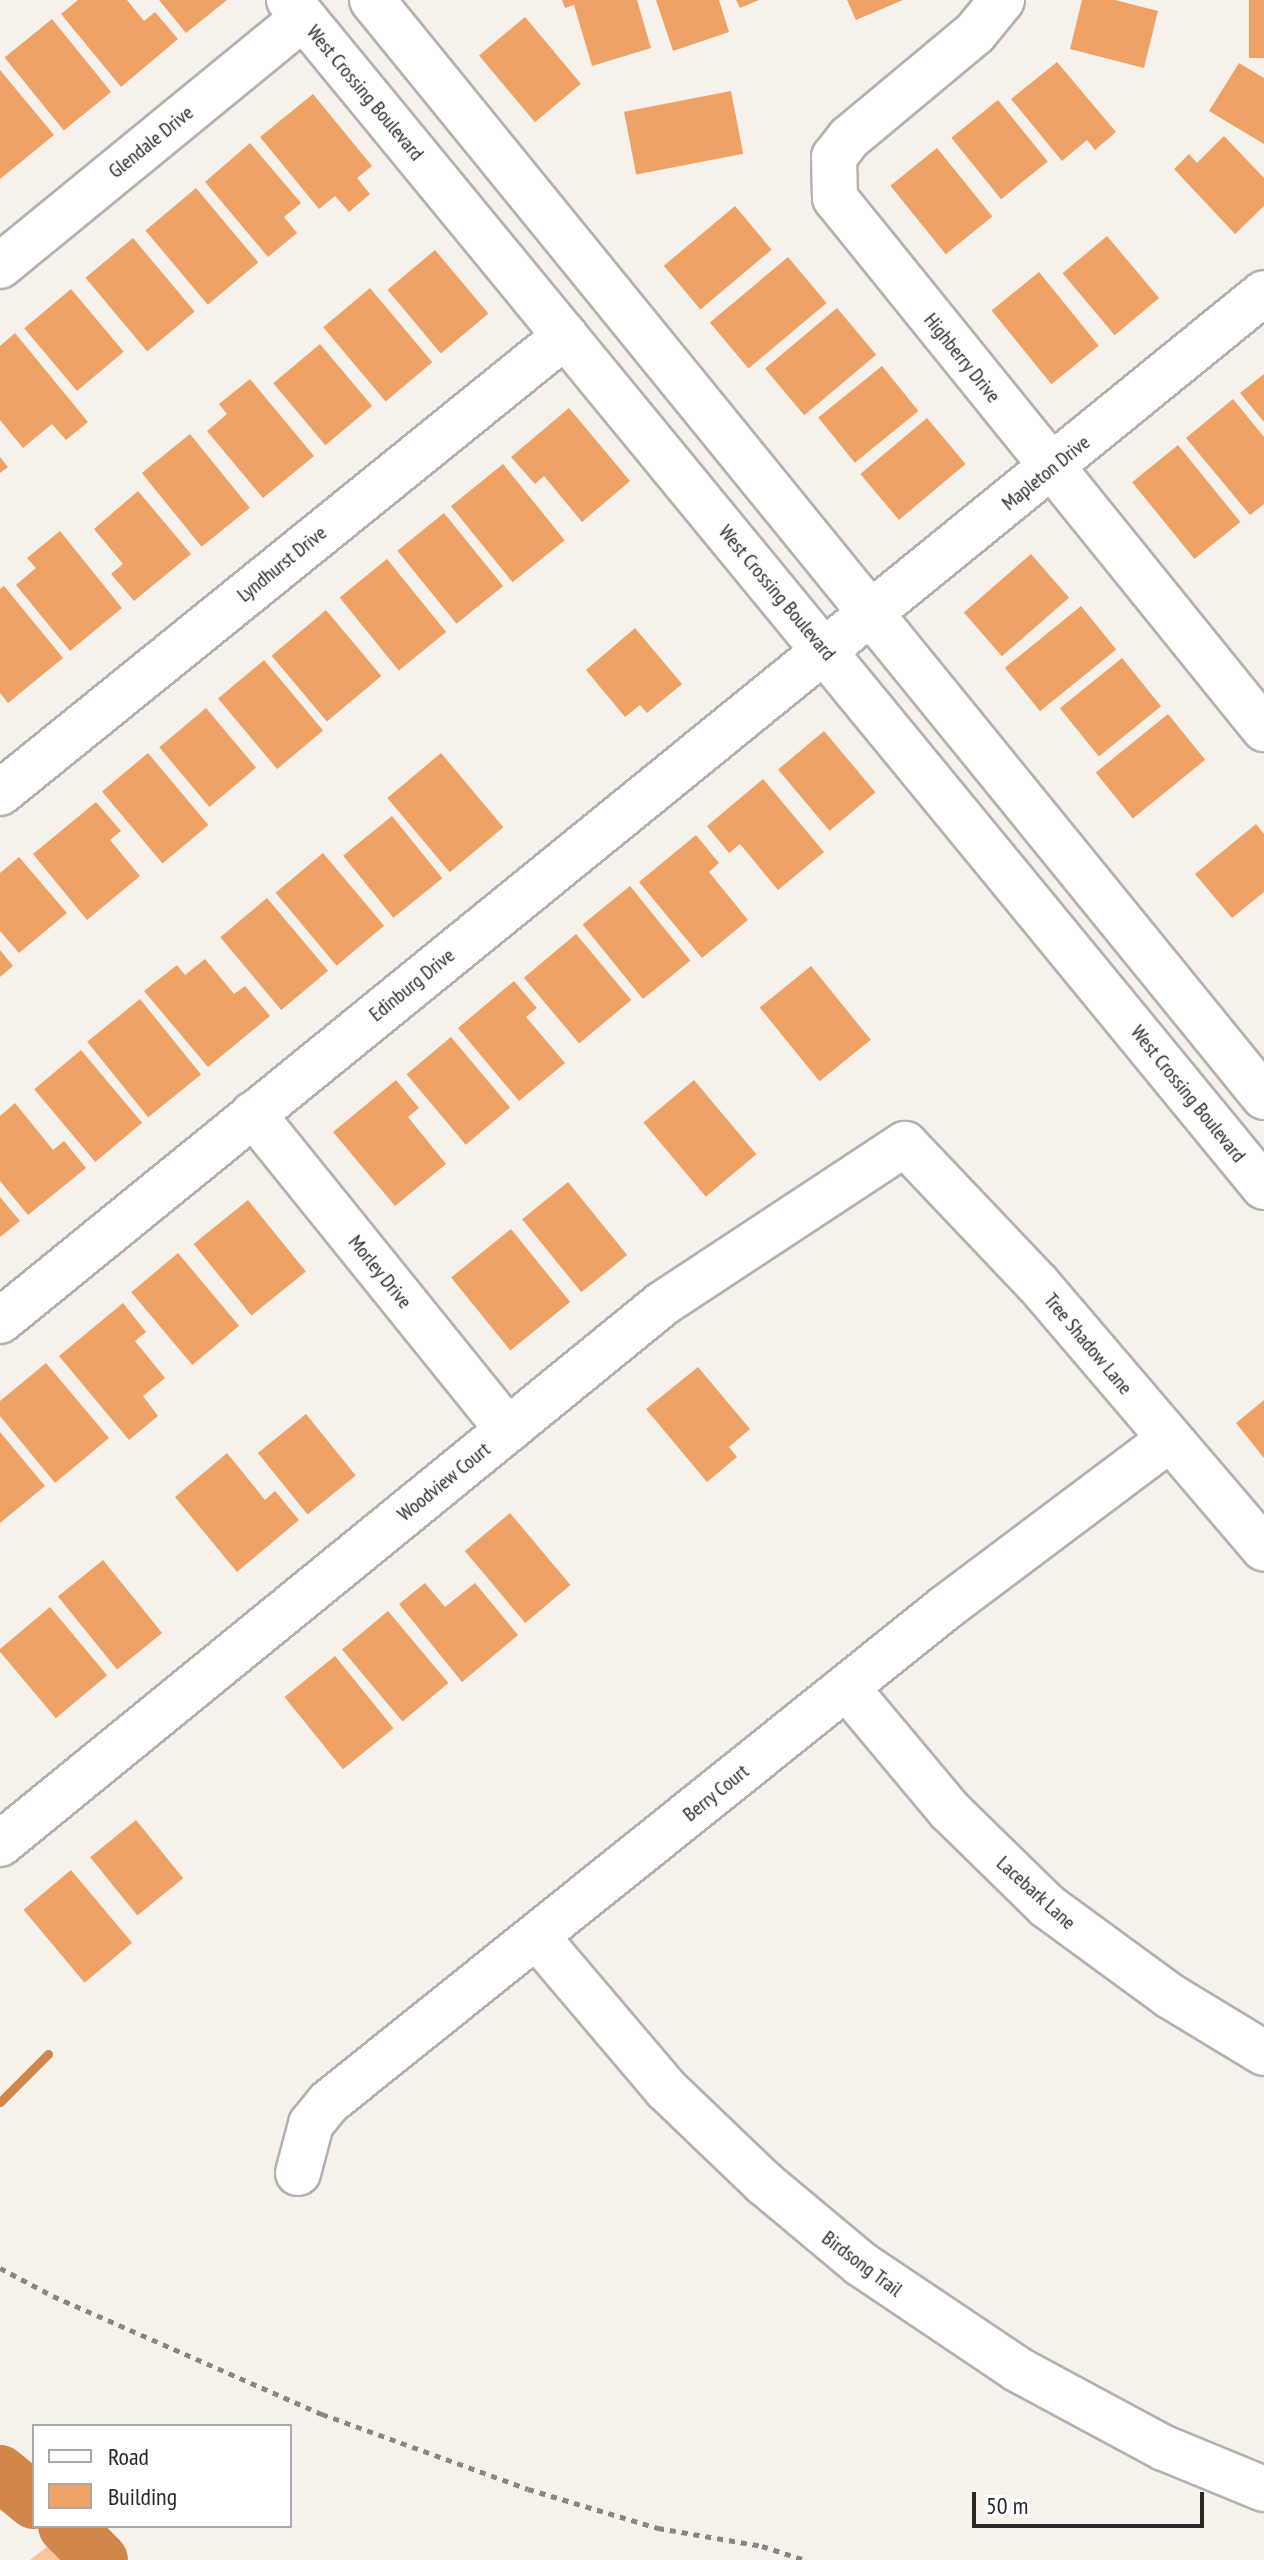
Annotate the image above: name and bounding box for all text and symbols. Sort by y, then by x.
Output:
street label: West Crossing Boulevard [301,20,429,166]
street label: Glendale Drive [104,101,198,183]
street label: Highberry Drive [919,308,1005,408]
street label: Mapleton Drive [997,430,1095,516]
street label: West Crossing Boulevard [713,520,841,666]
street label: Lyndhurst Drive [233,521,331,607]
street label: Edinburg Drive [365,943,459,1027]
street label: West Crossing Boulevard [1125,1021,1251,1167]
street label: Morley Drive [343,1230,417,1314]
street label: Tree Shadow Lane [1039,1288,1137,1400]
street label: Woodview Court [393,1437,495,1527]
street label: Berry Court [678,1759,754,1827]
street label: Lacebark Lane [991,1851,1081,1935]
street label: Birdsong Trail [817,2226,907,2302]
legend [32,2424,292,2528]
text: Road [108,2441,149,2472]
scale bar [976,2476,1208,2526]
text: Building [108,2481,177,2512]
text: 50 m [986,2490,1028,2521]

